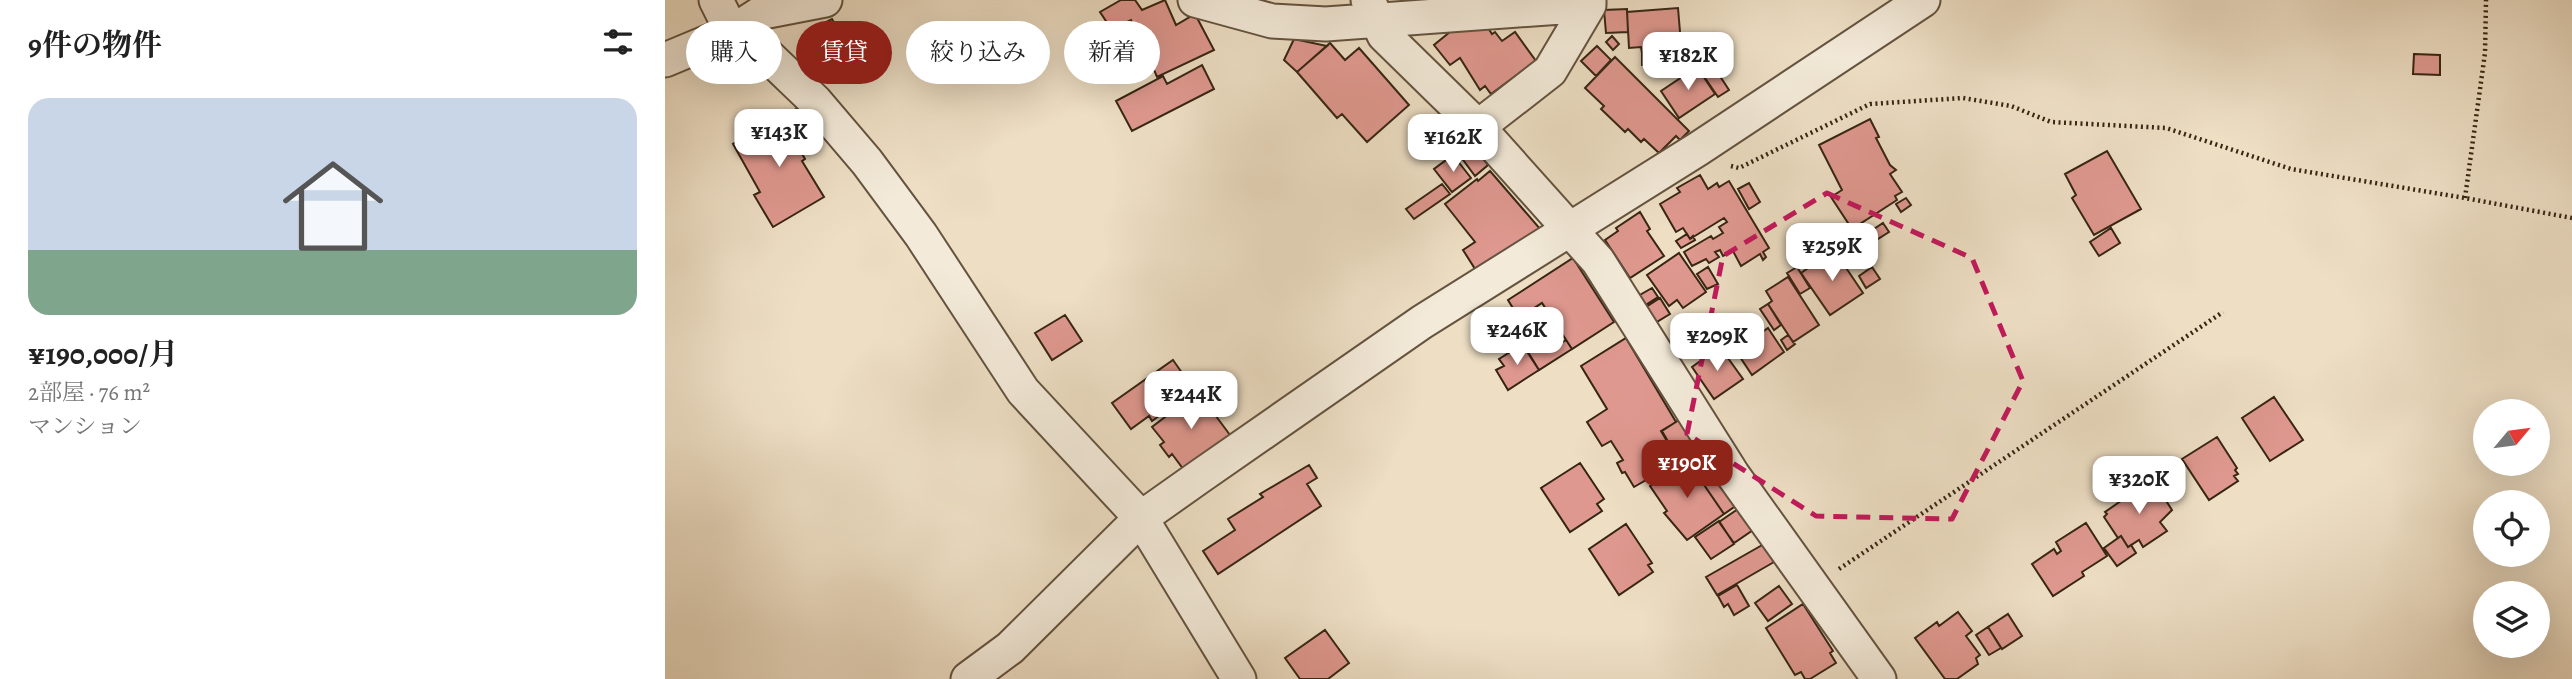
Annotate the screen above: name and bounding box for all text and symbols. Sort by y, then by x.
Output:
chip: 購入 [686,21,782,84]
chip: 賃貸 [796,21,892,84]
chip: 絞り込み [906,21,1050,84]
chip: 新着 [1064,21,1160,84]
icon: filters [599,23,637,61]
text: 9件の物件 [28,25,162,65]
pin: ¥182K [1639,32,1737,92]
text: ¥182K [1659,39,1717,70]
pin: ¥143K [730,110,828,169]
pin: ¥162K [1404,114,1502,174]
text: ¥143K [750,116,808,147]
text: ¥162K [1424,121,1482,152]
icon: home [270,143,396,269]
pin: ¥259K [1783,224,1881,283]
text: ¥259K [1802,230,1862,261]
pin: ¥246K [1468,308,1566,367]
text: ¥246K [1487,314,1547,345]
pin: ¥209K [1668,314,1766,373]
text: ¥209K [1686,320,1748,351]
text: ¥190,000/月 [28,334,178,374]
pin: ¥244K [1142,372,1240,431]
text: 2部屋 · 76 m² [28,377,150,408]
text: ¥244K [1160,378,1222,409]
north arrow [2473,399,2550,476]
map controls [2473,399,2550,658]
text: マンション [28,411,142,442]
pin: ¥190K [1638,440,1736,500]
text: ¥190K [1658,447,1716,478]
pin: ¥320K [2090,456,2188,516]
text: ¥320K [2109,463,2169,494]
button: locate [2473,490,2550,567]
button: layers [2473,581,2550,658]

